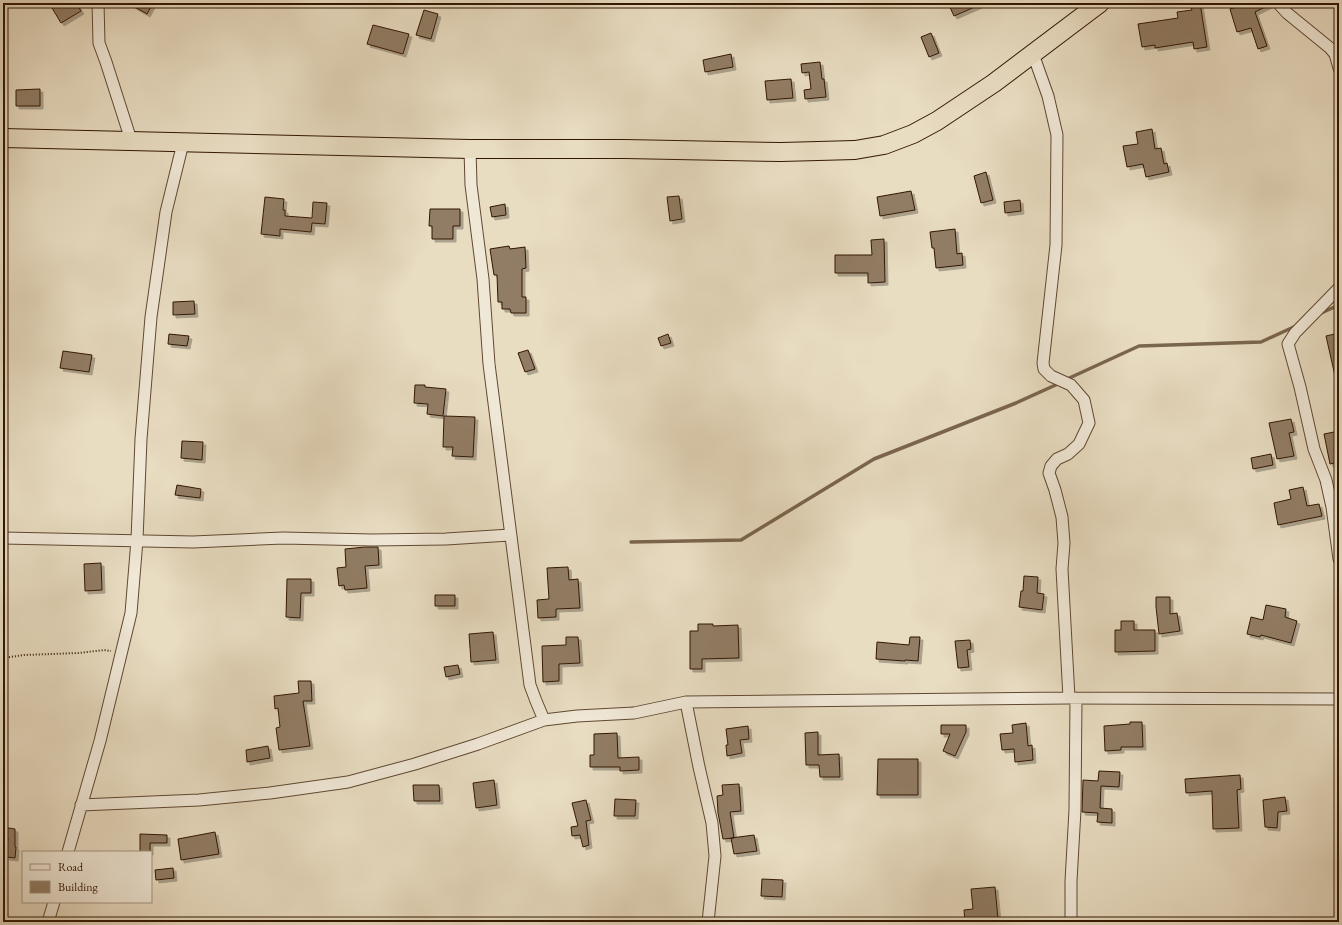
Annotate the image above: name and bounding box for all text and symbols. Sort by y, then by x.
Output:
legend [22,851,152,903]
text: Road [58,859,84,875]
text: Building [58,879,99,895]

